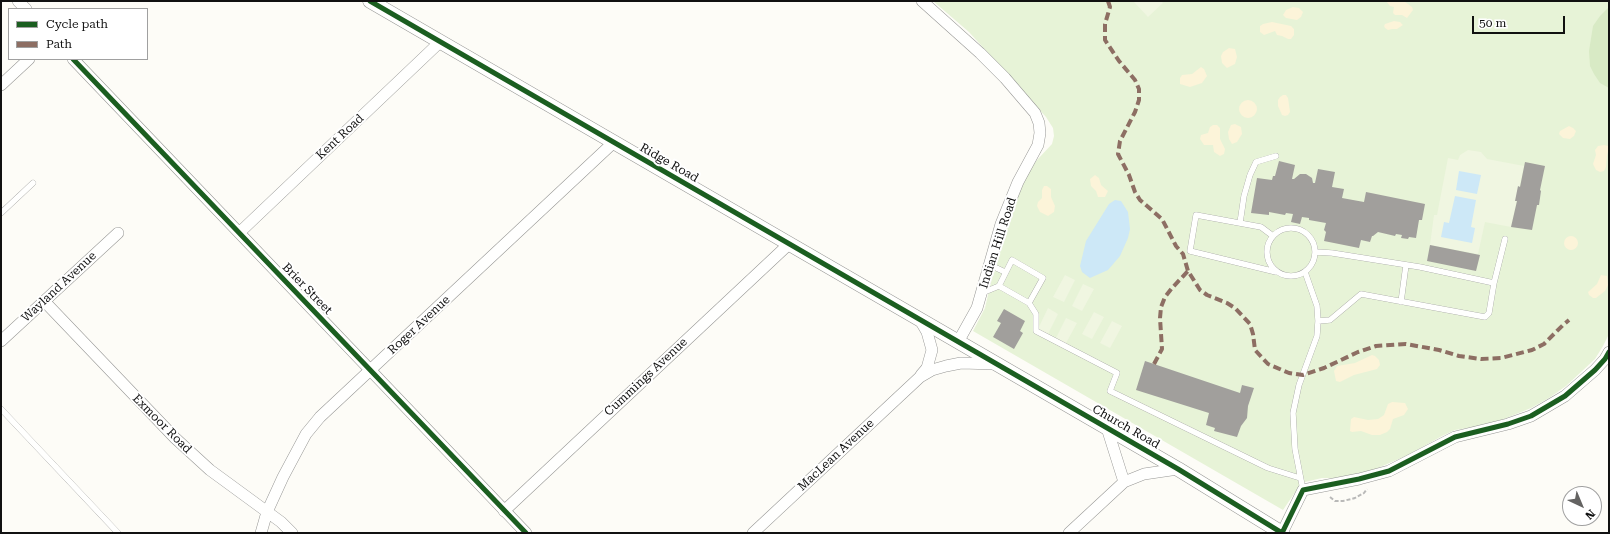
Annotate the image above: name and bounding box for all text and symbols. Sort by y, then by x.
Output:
legend [8,8,148,60]
scale bar [1474,8,1567,34]
text: 50 m [1479,16,1506,30]
text: Cycle path [46,17,108,31]
text: Path [46,37,72,51]
street label: Kent Road [313,111,367,163]
street label: Ridge Road [637,140,701,186]
street label: Indian Hill Road [977,196,1019,290]
street label: Wayland Avenue [19,249,99,325]
street label: Brier Street [279,260,335,318]
street label: Roger Avenue [385,293,453,357]
street label: Cummings Avenue [602,335,690,419]
street label: Exmoor Road [129,391,195,457]
street label: Church Road [1090,402,1162,452]
street label: MacLean Avenue [795,416,877,494]
north arrow [1562,486,1602,526]
text: N [1582,507,1598,522]

